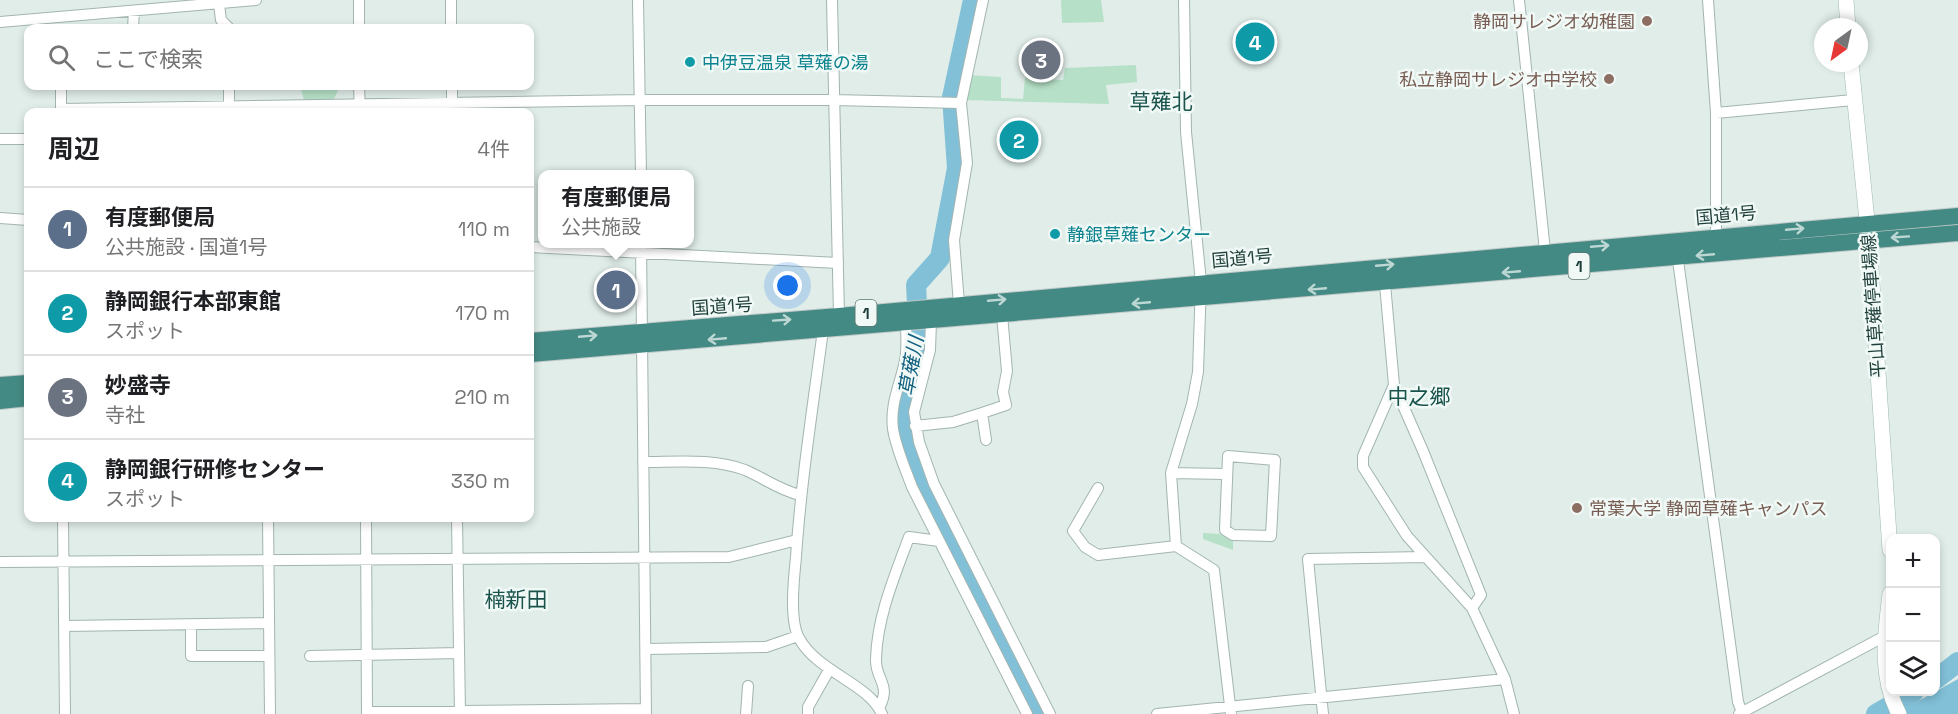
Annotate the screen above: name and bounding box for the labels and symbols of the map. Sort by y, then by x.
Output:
place label: 静岡サレジオ幼稚園 [1473,10,1635,33]
marker: 静岡サレジオ幼稚園 [1640,14,1654,28]
north arrow [1814,18,1868,72]
pin: 4 [1236,20,1274,64]
pin: 3 [1022,38,1060,82]
place label: 中伊豆温泉 草薙の湯 [702,51,869,74]
marker: 中伊豆温泉 草薙の湯 [683,55,697,69]
place label: 私立静岡サレジオ中学校 [1399,68,1597,91]
marker: 私立静岡サレジオ中学校 [1602,72,1616,86]
district label: 草薙北 [1130,88,1193,115]
pin: 2 [1000,118,1038,162]
street label: 国道1号 [1694,201,1758,229]
place label: 静銀草薙センター [1067,223,1211,246]
one-way arrow [1784,223,1804,234]
marker: 静銀草薙センター [1048,227,1062,241]
one-way arrow [1890,232,1910,243]
street label: 平山草薙停車場線 [1857,233,1889,379]
one-way arrow [1590,240,1610,251]
street label: 国道1号 [1210,244,1274,272]
one-way arrow [1696,250,1716,261]
road number: 1 [1568,253,1590,279]
one-way arrow [1375,259,1395,270]
one-way arrow [1502,267,1522,278]
pin: 1 [596,268,636,312]
your location [773,271,802,300]
one-way arrow [1307,284,1327,295]
street label: 国道1号 [691,292,753,320]
one-way arrow [987,295,1007,306]
one-way arrow [1132,298,1152,309]
road number: 1 [856,300,876,326]
one-way arrow [772,315,792,326]
one-way arrow [577,330,597,341]
water label: 草薙川 [893,332,929,398]
one-way arrow [707,334,727,345]
district label: 中之郷 [1388,383,1451,410]
place label: 常葉大学 静岡草薙キャンパス [1589,497,1828,520]
marker: 常葉大学 静岡草薙キャンパス [1570,501,1584,515]
district label: 楠新田 [485,586,548,613]

